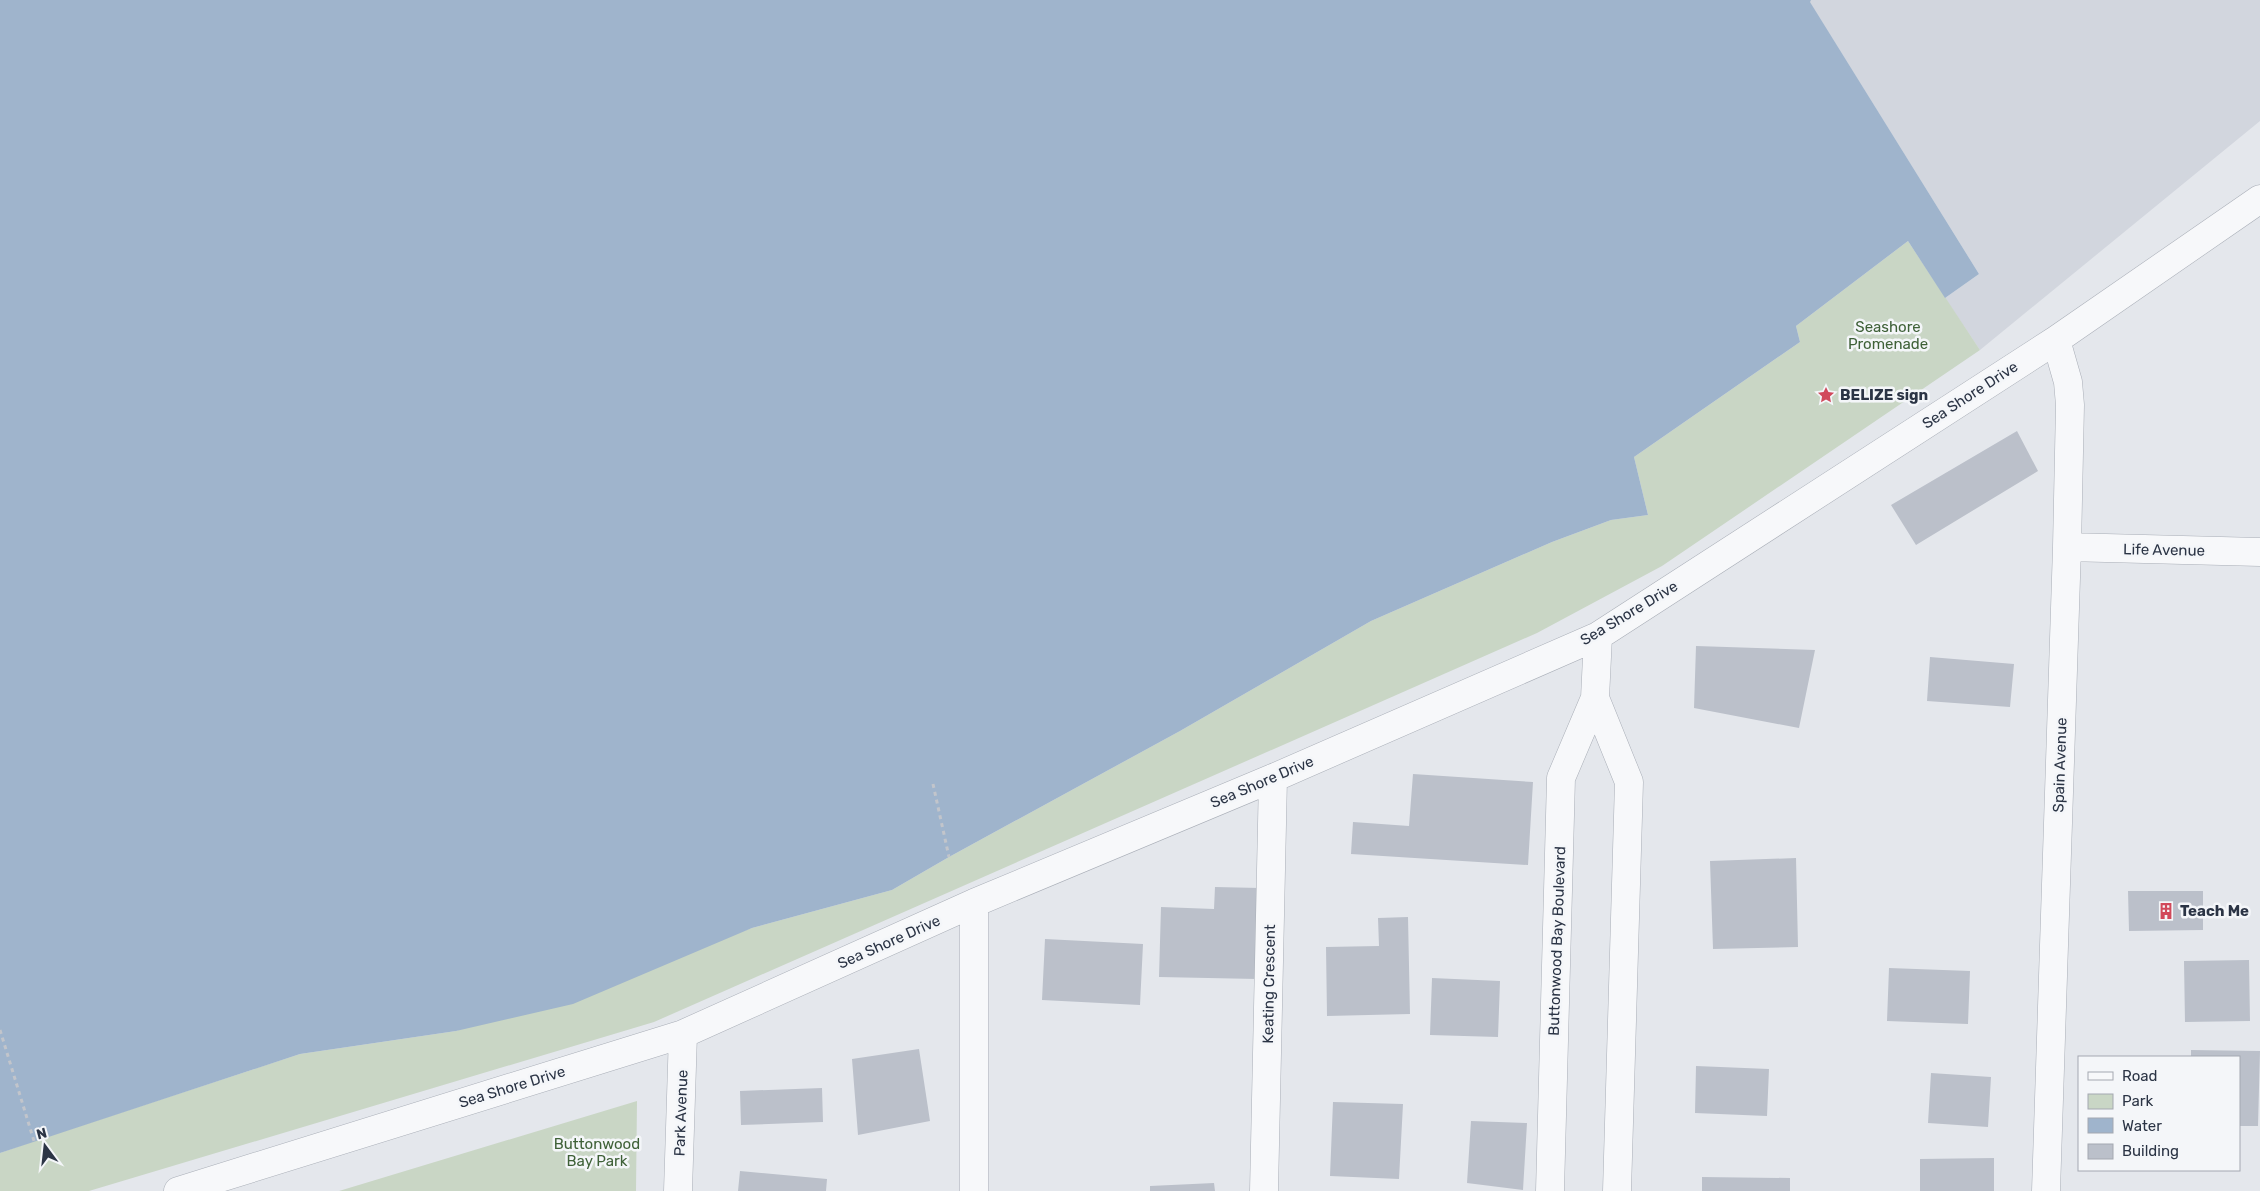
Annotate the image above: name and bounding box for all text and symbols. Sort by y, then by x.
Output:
park label: Seashore Promenade [1848,318,1928,353]
street label: Sea Shore Drive [1919,357,2021,433]
place icon: BELIZE sign [1816,385,1836,405]
place label: BELIZE sign [1840,386,1928,404]
street label: Life Avenue [2123,540,2205,560]
street label: Sea Shore Drive [1577,577,1681,649]
street label: Spain Avenue [2049,717,2071,813]
street label: Sea Shore Drive [1208,752,1316,812]
street label: Buttonwood Bay Boulevard [1545,846,1569,1036]
building icon: Teach Me [2156,901,2176,921]
place label: Teach Me [2180,902,2249,920]
street label: Sea Shore Drive [835,911,943,973]
street label: Keating Crescent [1259,924,1279,1044]
legend [2078,1056,2240,1171]
street label: Sea Shore Drive [457,1062,567,1112]
text: Road [2122,1067,2158,1085]
street label: Park Avenue [670,1069,692,1157]
text: Park [2122,1092,2153,1110]
text: Water [2122,1117,2162,1135]
north arrow [20,1121,70,1171]
text: N [35,1124,49,1143]
park label: Buttonwood Bay Park [554,1135,640,1170]
text: Building [2122,1142,2179,1160]

